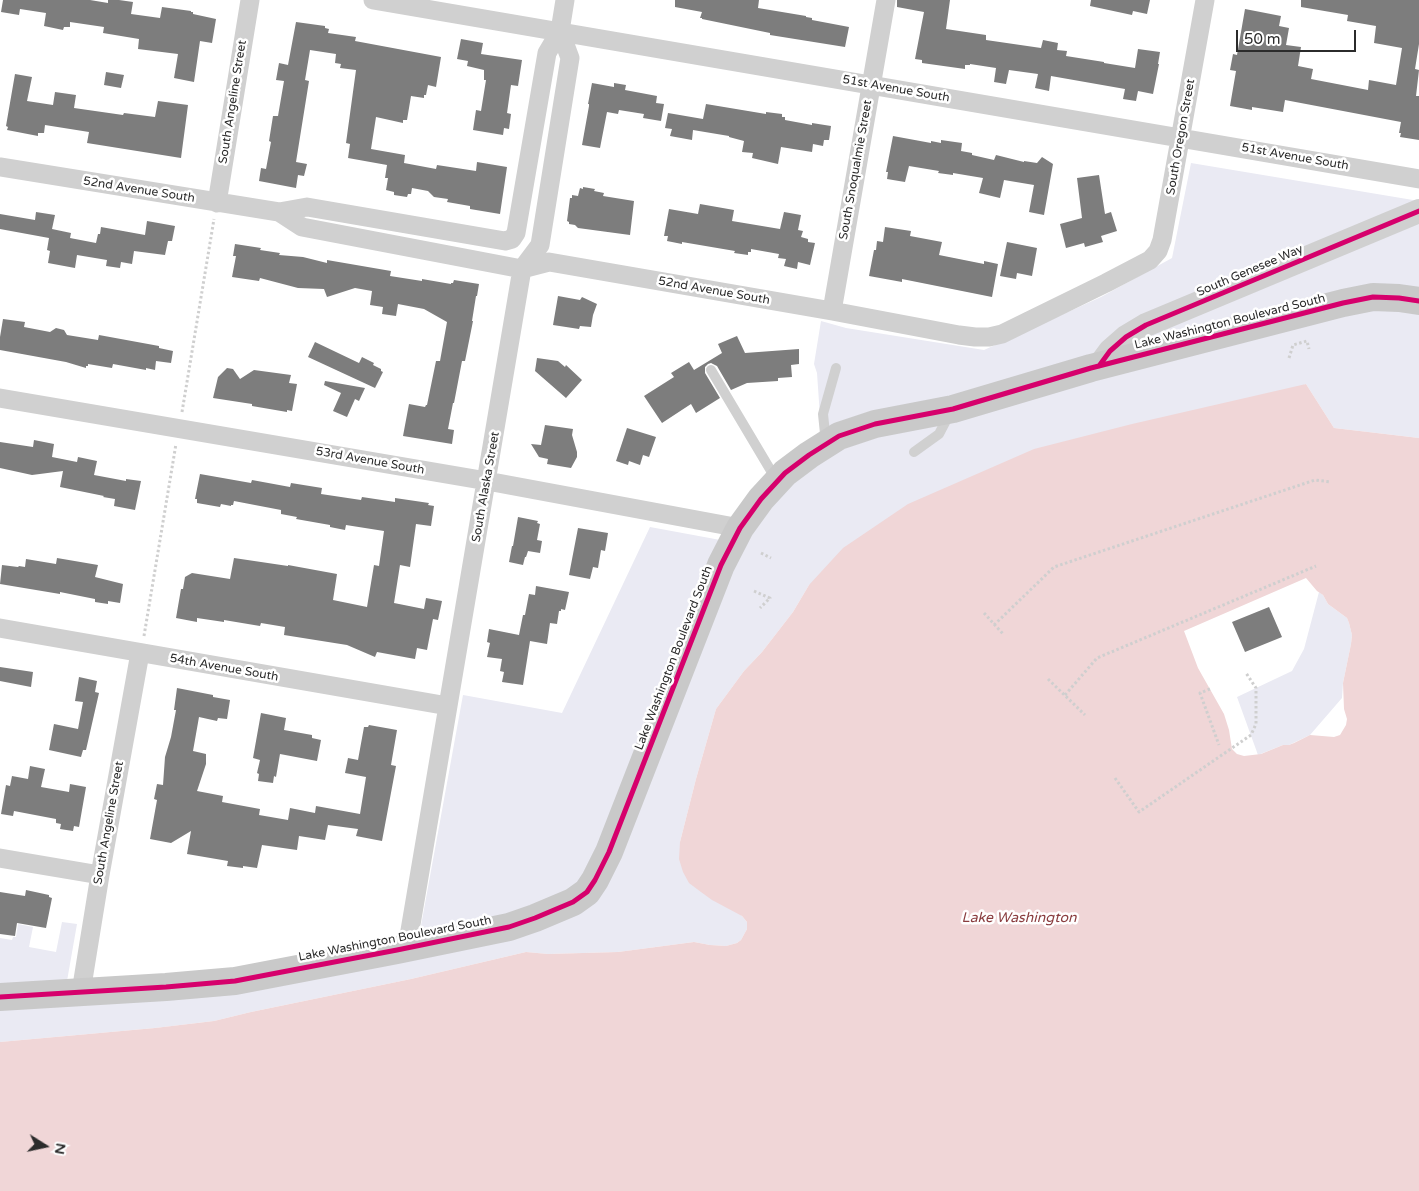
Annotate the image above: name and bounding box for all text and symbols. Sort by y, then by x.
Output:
scale bar [1239,20,1359,52]
text: 50 m [1244,30,1281,48]
street label: South Angeline Street [216,39,250,165]
street label: 51st Avenue South [841,72,951,106]
street label: South Oregon Street [1164,78,1198,196]
street label: South Snoqualmie Street [837,99,875,241]
street label: 51st Avenue South [1240,140,1350,174]
street label: 52nd Avenue South [82,174,196,206]
street label: South Genesee Way [1195,242,1305,300]
street label: 52nd Avenue South [657,274,771,308]
street label: Lake Washington Boulevard South [1133,291,1327,353]
street label: South Alaska Street [469,431,503,543]
street label: 53rd Avenue South [315,444,425,478]
street label: Lake Washington Boulevard South [632,564,716,752]
street label: 54th Avenue South [169,651,279,685]
street label: South Angeline Street [91,760,127,886]
water label: Lake Washington [962,910,1076,926]
street label: Lake Washington Boulevard South [297,913,493,965]
north arrow [20,1121,70,1171]
text: N [51,1142,70,1156]

